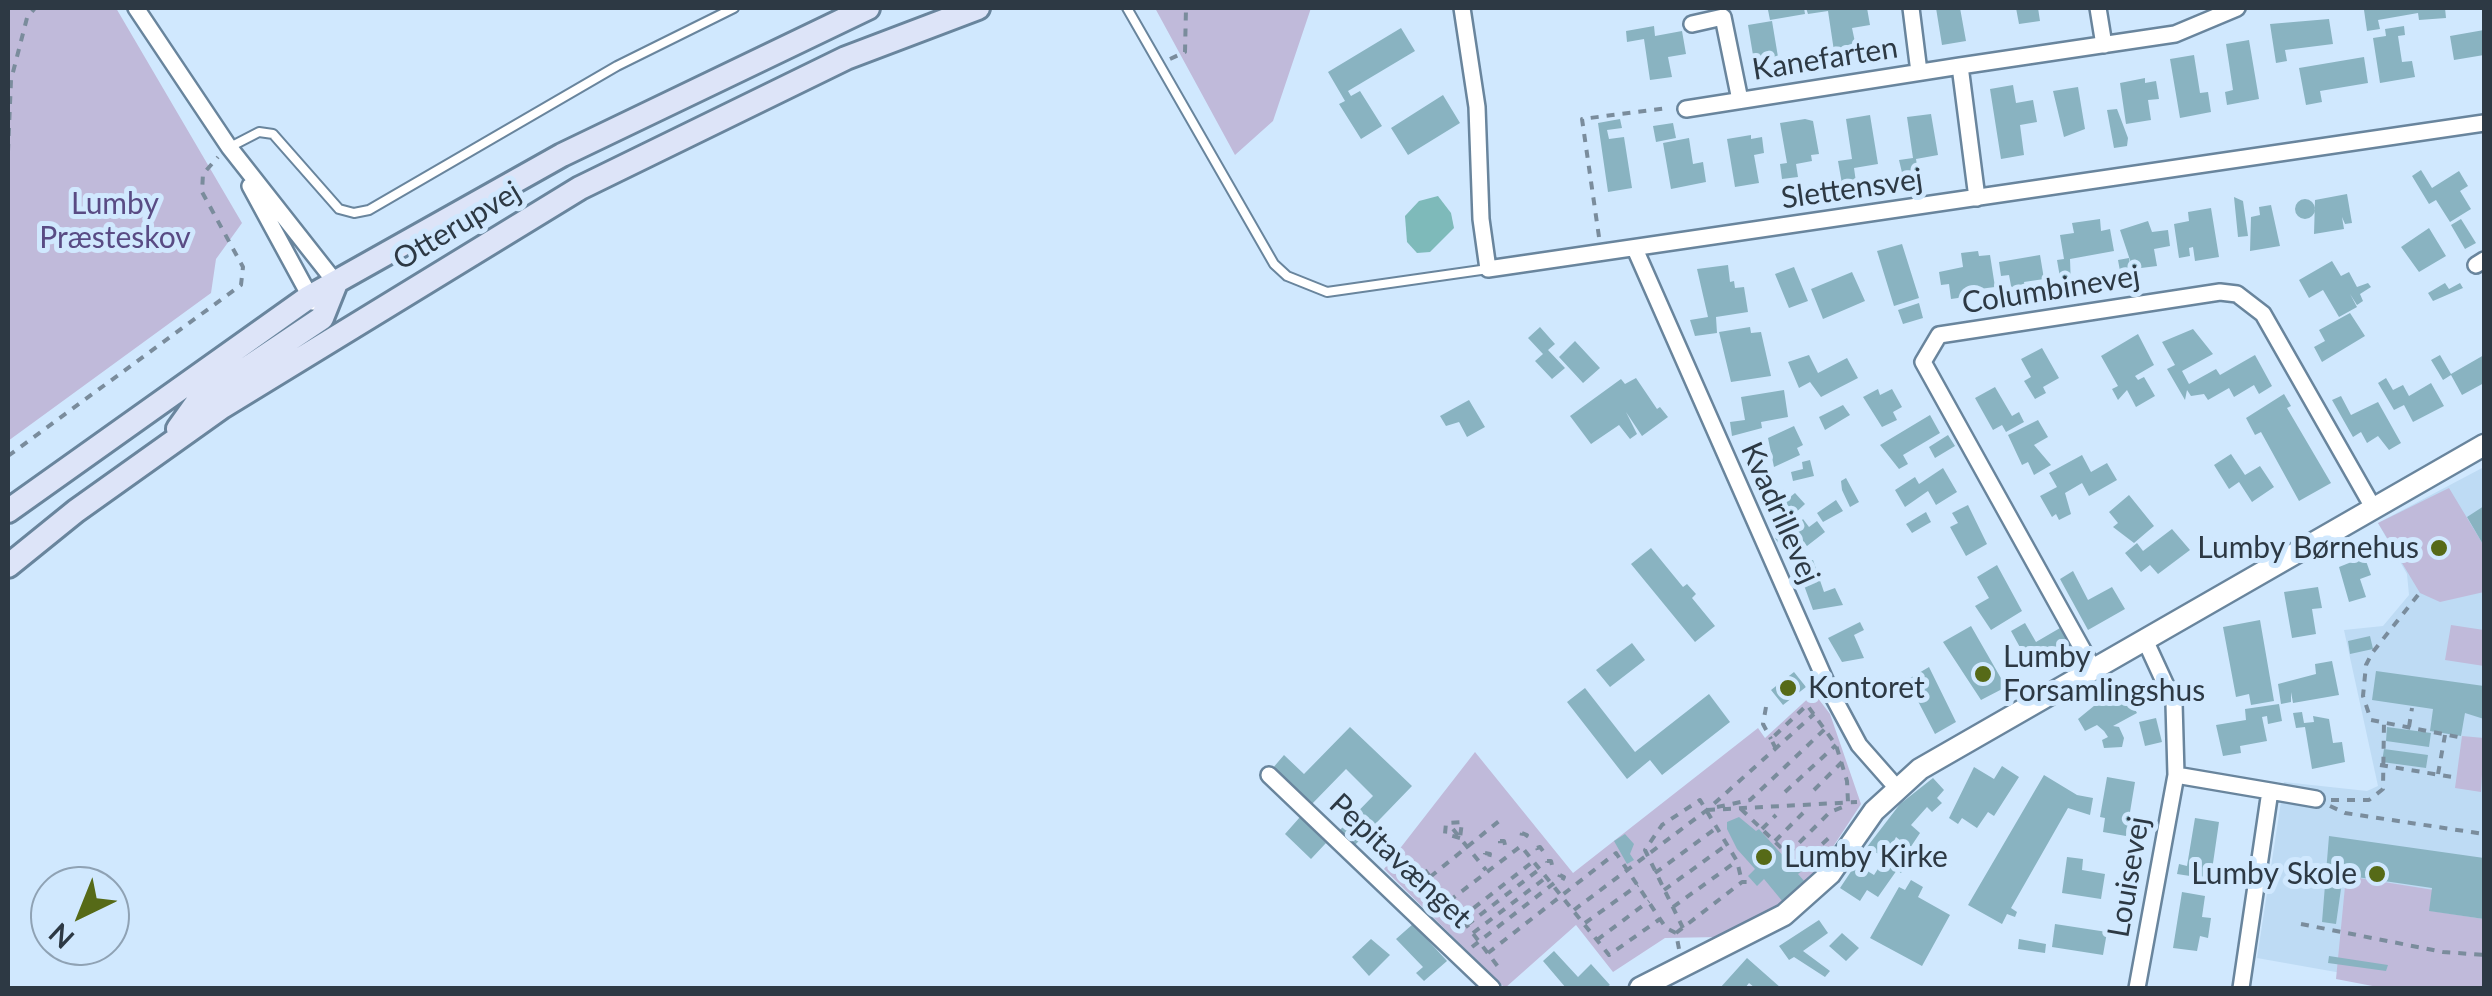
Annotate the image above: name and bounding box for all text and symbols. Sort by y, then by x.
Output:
street label: Kanefarten [1750,30,1900,88]
street label: Slettensvej [1779,161,1925,217]
street label: Otterupvej [387,174,527,278]
park label: Lumby Præsteskov [39,186,191,256]
street label: Columbinevej [1959,258,2143,322]
street label: Kvadrillevej [1733,437,1827,589]
place label: Lumby Børnehus [2197,530,2419,566]
marker: Lumby Børnehus [2428,537,2450,559]
place label: Lumby Forsamlingshus [2003,639,2205,710]
marker: Lumby Forsamlingshus [1972,663,1994,685]
place label: Kontoret [1808,670,1925,706]
marker: Kontoret [1777,677,1799,699]
street label: Pepitavænget [1322,786,1478,936]
street label: Louisevej [2101,814,2157,940]
place label: Lumby Kirke [1784,839,1948,875]
marker: Lumby Kirke [1753,846,1775,868]
place label: Lumby Skole [2191,856,2357,892]
marker: Lumby Skole [2366,863,2388,885]
north arrow [30,866,130,966]
text: N [41,917,80,956]

